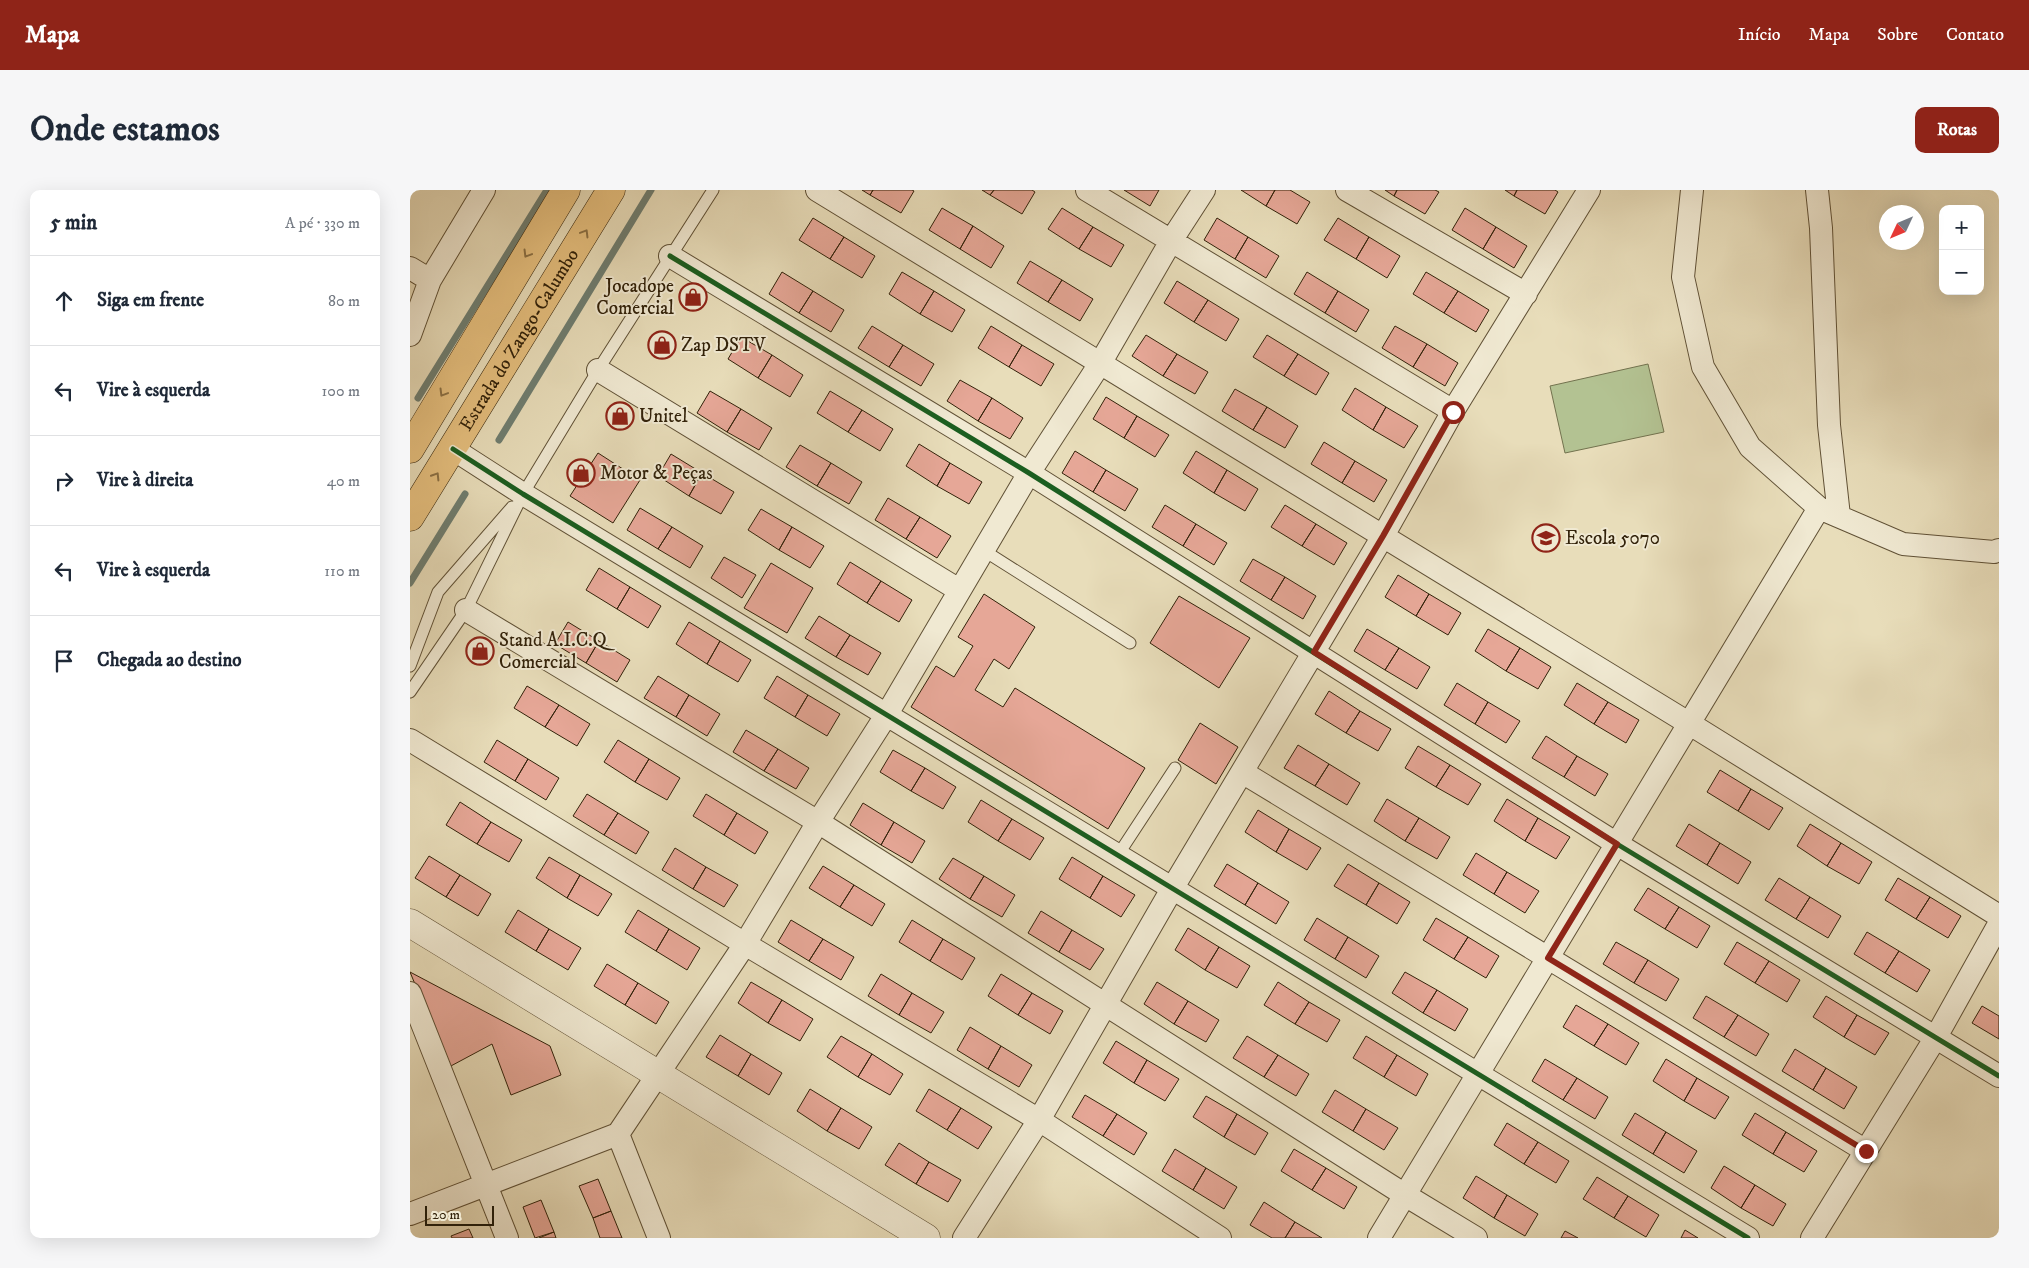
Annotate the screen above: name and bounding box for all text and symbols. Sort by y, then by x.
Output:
text: Mapa [25,20,79,50]
text: Início [1738,24,1781,46]
text: Mapa [1809,24,1849,46]
text: Sobre [1877,24,1918,46]
text: Contato [1946,24,2004,46]
button: Rotas [1915,107,1999,153]
text: Onde estamos [30,108,220,152]
north arrow [1879,205,1924,250]
map controls [1939,205,1984,295]
button: + [1939,205,1984,250]
text: 5 min [50,210,97,236]
text: A pé · 330 m [285,213,360,233]
one-way arrow [579,229,589,238]
street label: Estrada do Zango-Calumbo [454,244,584,435]
one-way arrow [524,248,534,257]
button: − [1939,250,1984,295]
place label: Jocadope Comercial [596,275,674,320]
shop icon: Jocadope Comercial [678,282,708,312]
icon: ahead [50,287,78,315]
text: Siga em frente [97,289,204,312]
text: 80 m [328,291,360,311]
shop icon: Zap DSTV [647,330,677,360]
place label: Zap DSTV [681,334,767,357]
icon: left [50,377,78,405]
text: Vire à esquerda [97,379,210,402]
text: 100 m [322,381,360,401]
one-way arrow [440,387,450,396]
shop icon: Unitel [605,401,635,431]
route start [1442,401,1465,424]
place label: Unitel [639,405,688,428]
shop icon: Motor & Peças [566,458,596,488]
place label: Motor & Peças [600,462,713,485]
icon: right [50,467,78,495]
text: Vire à direita [97,469,193,492]
text: 40 m [327,471,360,491]
one-way arrow [430,472,439,481]
school or university icon: Escola 5070 [1531,523,1561,553]
place label: Escola 5070 [1565,527,1660,550]
icon: left [50,557,78,585]
text: Vire à esquerda [97,559,210,582]
text: 110 m [324,561,360,581]
place label: Stand A.I.C.Q Comercial [499,629,616,674]
shop icon: Stand A.I.C.Q Comercial [465,636,495,666]
icon: arrive [50,647,78,675]
text: Chegada ao destino [97,649,242,672]
route end [1855,1140,1878,1163]
scale bar [425,1203,494,1226]
text: 20 m [432,1206,460,1224]

